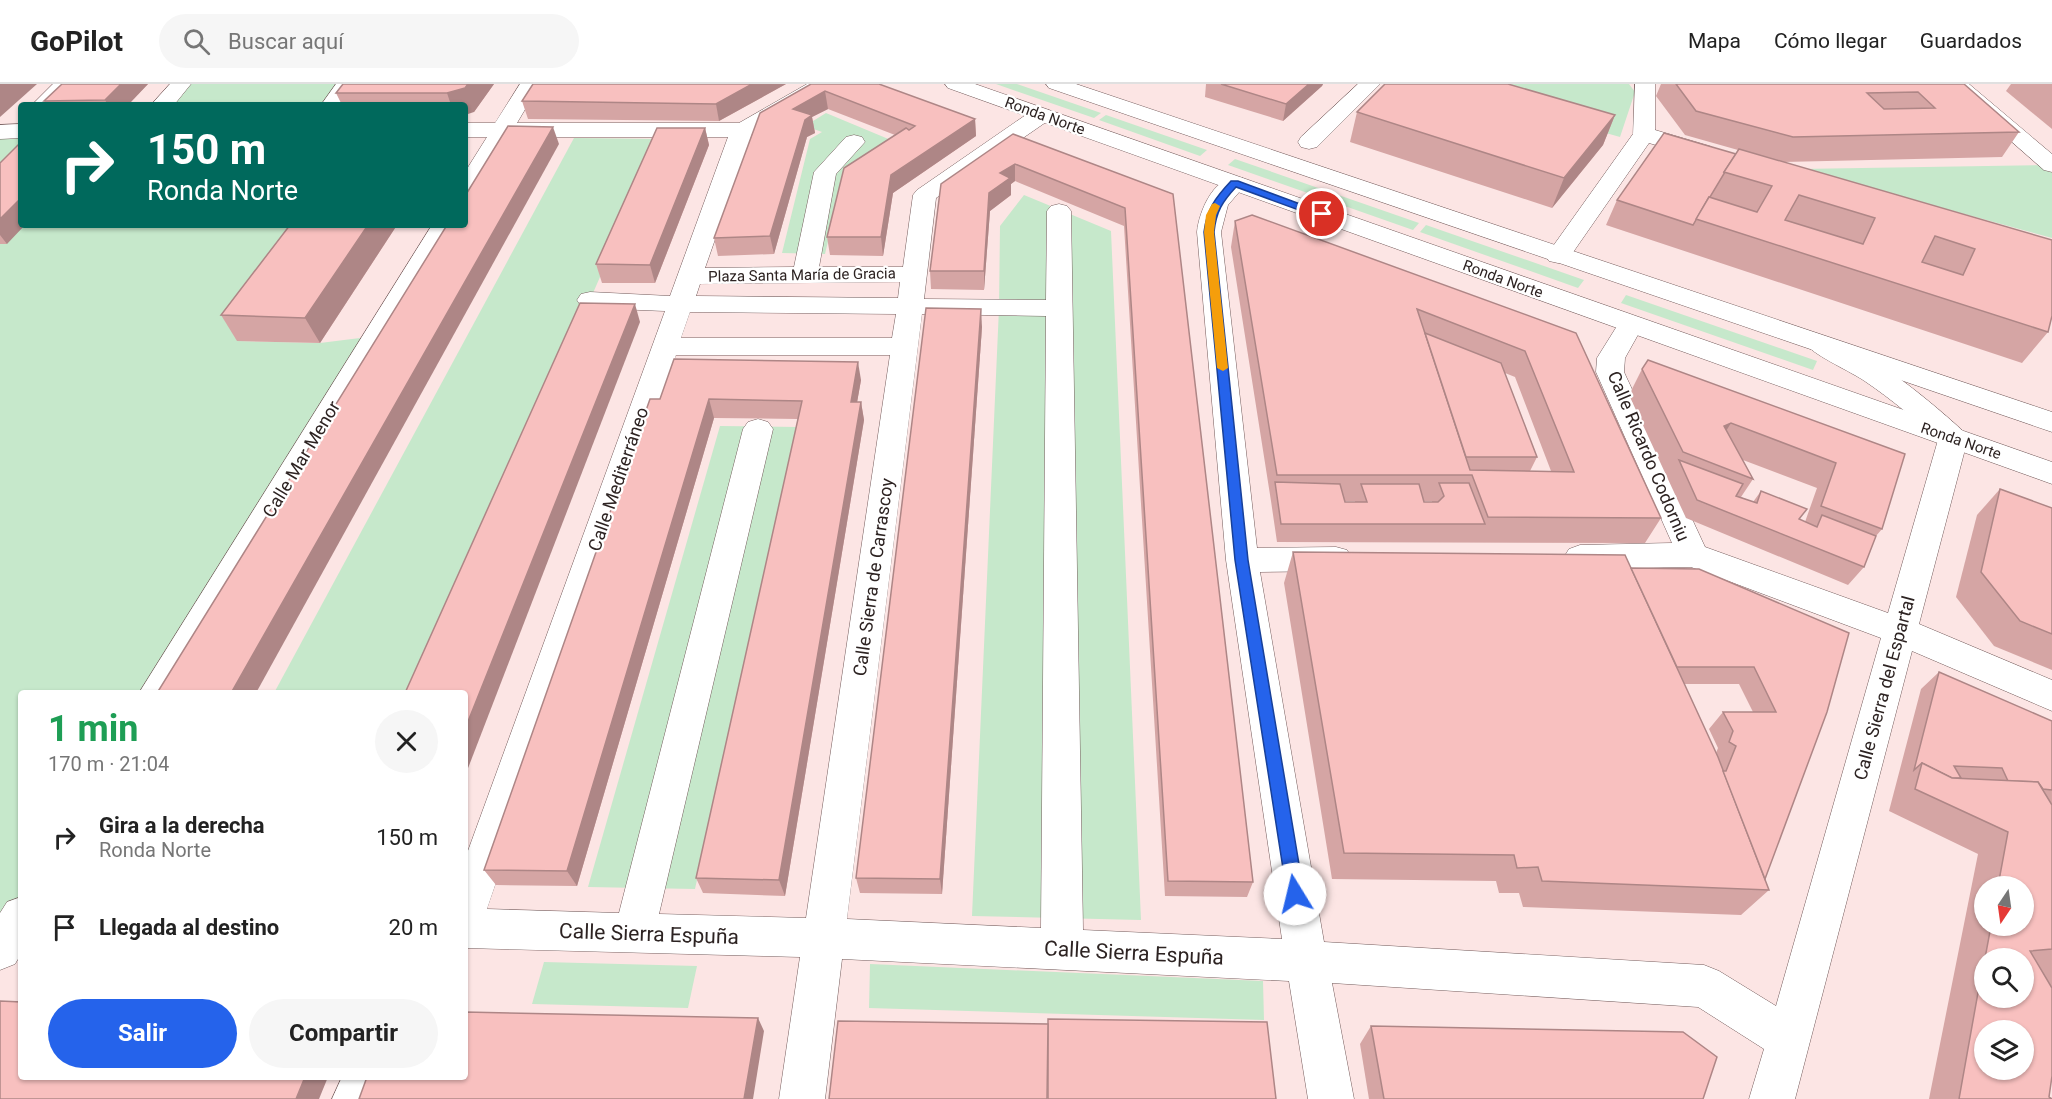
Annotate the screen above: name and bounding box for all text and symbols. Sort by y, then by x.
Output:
search box [159,14,579,68]
text: GoPilot [30,25,123,58]
icon: search [180,25,213,58]
text: Buscar aquí [228,29,344,54]
text: Mapa [1688,29,1741,53]
text: Cómo llegar [1774,29,1887,53]
text: Guardados [1920,29,2022,53]
street label: Ronda Norte [1002,93,1088,139]
text: 150 m [147,125,266,174]
icon: right [48,126,126,204]
text: Ronda Norte [147,175,298,207]
pin [1296,188,1347,239]
icon: arrive [1305,197,1338,230]
street label: Ronda Norte [1460,256,1546,302]
street label: Plaza Santa María de Gracia [708,264,896,286]
street label: Calle Ricardo Codorniu [1604,368,1694,544]
street label: Calle Mar Menor [258,397,344,521]
street label: Calle Mediterráneo [584,404,652,554]
street label: Ronda Norte [1918,419,2004,463]
street label: Calle Sierra de Carrascoy [849,476,897,677]
street label: Calle Sierra del Espartal [1849,594,1919,782]
text: 1 min [48,708,139,750]
button: close [375,710,438,773]
text: 170 m · 21:04 [48,752,169,776]
text: Gira a la derecha [99,813,265,838]
icon: right [48,821,81,854]
text: 150 m [376,825,438,850]
text: Ronda Norte [99,838,211,862]
position arrow [1263,862,1327,926]
north arrow [1974,876,2034,936]
map controls [1974,876,2034,1080]
icon: arrive [48,911,81,944]
text: Llegada al destino [99,915,279,940]
text: 20 m [389,915,438,940]
street label: Calle Sierra Espuña [559,919,739,949]
street label: Calle Sierra Espuña [1044,936,1224,970]
button: search [1974,948,2034,1008]
button: Salir [48,999,237,1068]
button: Compartir [249,999,438,1068]
button: layers [1974,1020,2034,1080]

